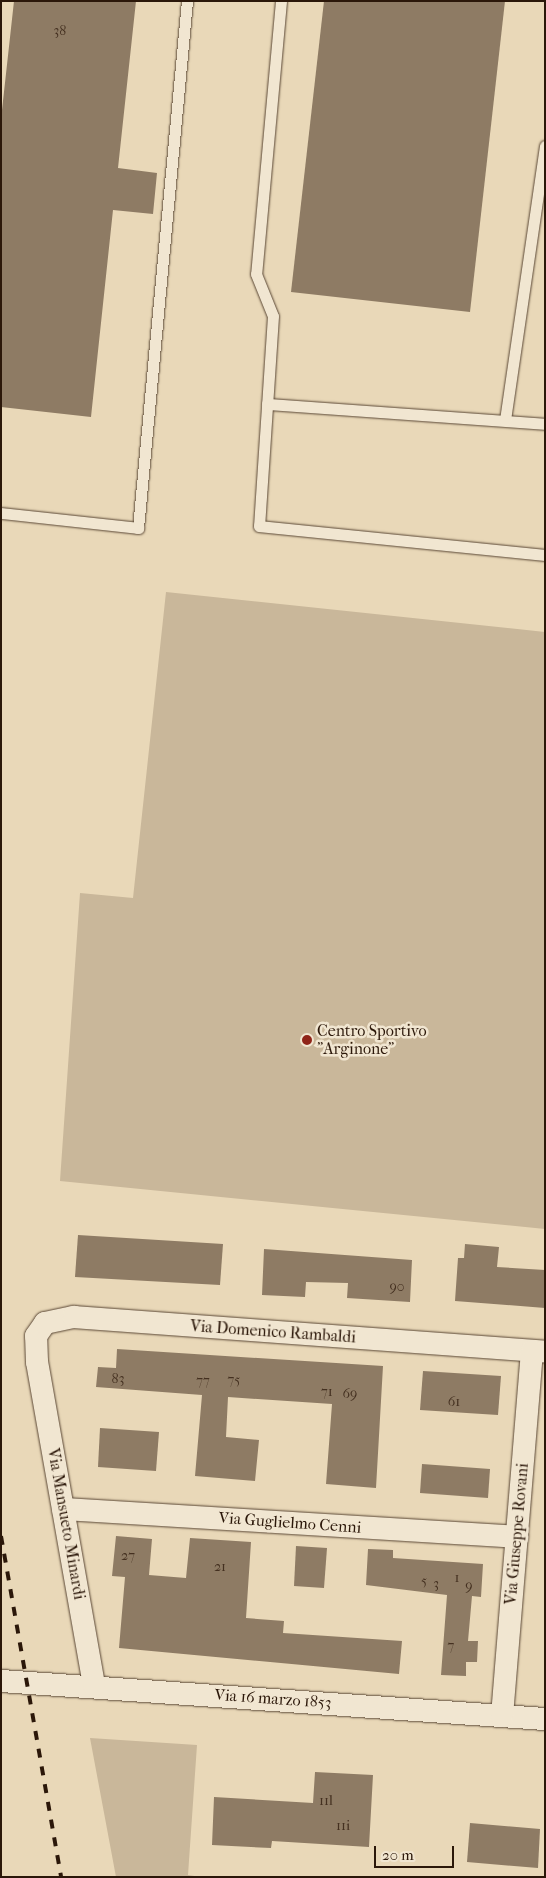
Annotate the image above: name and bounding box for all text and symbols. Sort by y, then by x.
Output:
house number: 38 [54,23,66,39]
place label: Centro Sportivo "Arginone" [317,1021,427,1059]
marker: Centro Sportivo "Arginone" [301,1034,313,1046]
house number: 90 [389,1279,405,1295]
street label: Via Domenico Rambaldi [190,1317,356,1347]
house number: 83 [112,1371,124,1387]
house number: 75 [228,1372,240,1388]
house number: 77 [196,1373,210,1389]
house number: 71 [321,1384,333,1400]
house number: 69 [343,1386,357,1402]
house number: 61 [448,1394,460,1410]
street label: Via Mansueto Minardi [43,1447,89,1601]
street label: Via Giuseppe Rovani [501,1462,533,1606]
street label: Via Guglielmo Cenni [218,1508,362,1538]
house number: 27 [121,1548,135,1564]
house number: 21 [214,1559,226,1575]
house number: 1 [455,1570,459,1586]
house number: 5 [421,1573,427,1589]
house number: 3 [433,1576,439,1592]
house number: 9 [465,1578,473,1594]
house number: 7 [448,1638,454,1654]
street label: Via 16 marzo 1853 [214,1685,332,1713]
house number: 11l [319,1793,333,1809]
house number: 11i [336,1818,350,1834]
scale bar [376,1836,456,1868]
text: 20 m [382,1846,414,1864]

